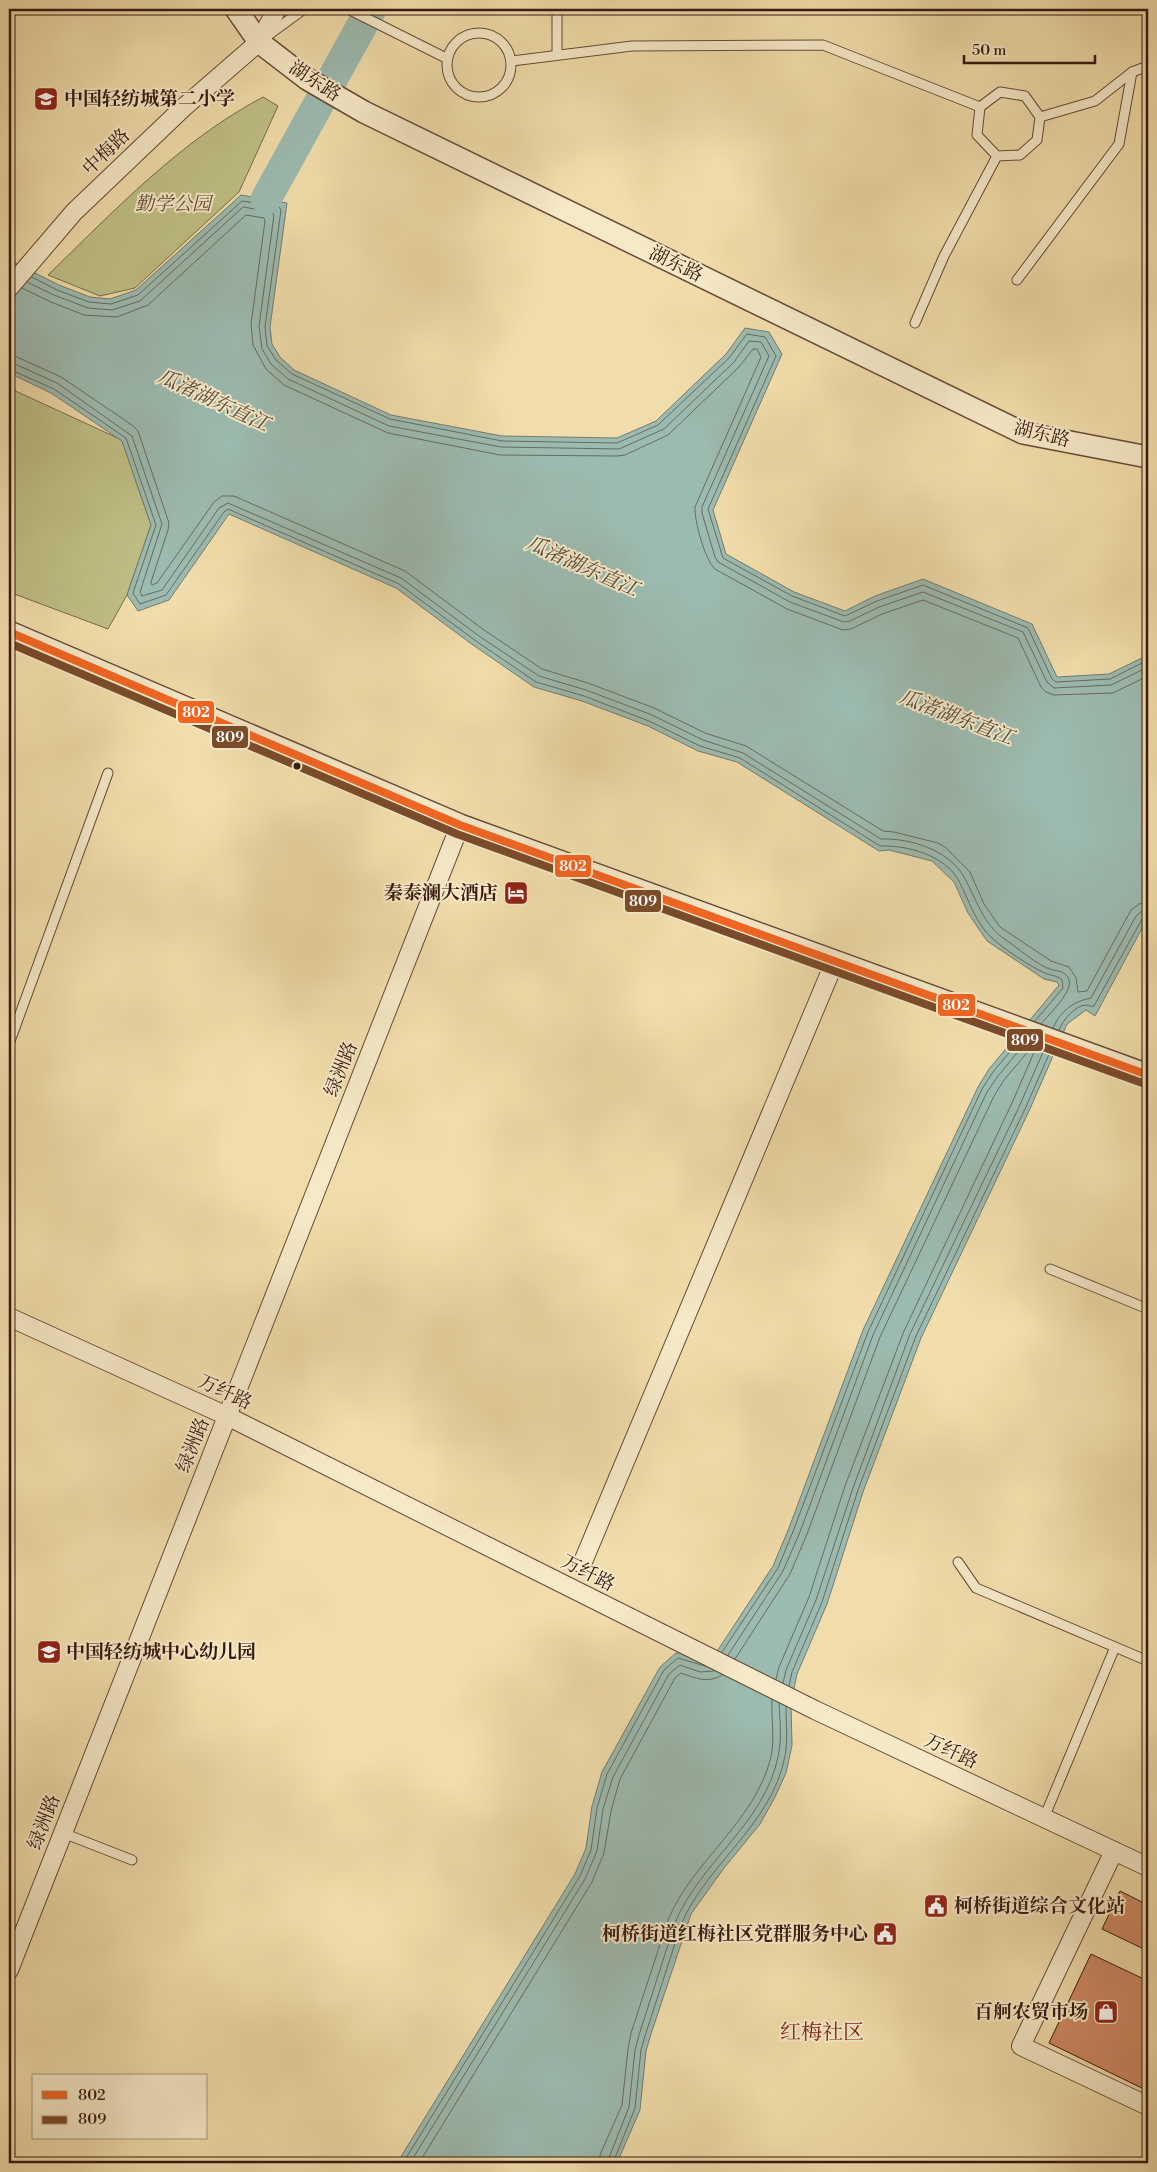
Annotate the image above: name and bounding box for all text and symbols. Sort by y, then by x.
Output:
scale bar [964,32,1096,64]
text: 50 m [972,41,1006,60]
street label: 湖东路 [285,55,345,107]
school or university icon: 中国轻纺城第二小学 [33,86,59,112]
place label: 中国轻纺城第二小学 [64,87,235,111]
street label: 中梅路 [77,124,135,180]
park label: 勤学公园 [135,192,214,216]
street label: 湖东路 [645,241,707,287]
water label: 瓜渚湖东直江 [153,364,275,439]
street label: 湖东路 [1011,415,1073,453]
water label: 瓜渚湖东直江 [522,531,645,604]
water label: 瓜渚湖东直江 [896,685,1019,752]
line badge: 802 [177,700,215,724]
text: 802 [182,704,210,722]
line badge: 809 [211,725,249,749]
text: 809 [216,729,244,747]
unlabelled marker [292,761,302,771]
line badge: 802 [554,854,592,878]
text: 802 [559,858,587,876]
hotel icon: 秦泰澜大酒店 [503,880,529,906]
place label: 秦泰澜大酒店 [384,881,498,905]
line badge: 809 [624,889,662,913]
text: 809 [629,893,657,911]
line badge: 802 [937,993,976,1017]
text: 802 [942,997,970,1015]
line badge: 809 [1006,1028,1044,1052]
text: 809 [1011,1032,1039,1050]
street label: 绿洲路 [319,1038,363,1100]
street label: 万纤路 [194,1369,256,1415]
street label: 绿洲路 [171,1414,215,1476]
street label: 万纤路 [557,1549,619,1597]
school or university icon: 中国轻纺城中心幼儿园 [36,1639,62,1665]
place label: 中国轻纺城中心幼儿园 [66,1640,256,1664]
street label: 万纤路 [920,1728,982,1774]
street label: 绿洲路 [23,1791,65,1853]
public building icon: 柯桥街道综合文化站 [923,1893,949,1919]
place label: 柯桥街道综合文化站 [954,1894,1125,1918]
public building icon: 柯桥街道红梅社区党群服务中心 [872,1921,898,1947]
place label: 柯桥街道红梅社区党群服务中心 [602,1922,868,1946]
shop icon: 百舸农贸市场 [1093,1999,1119,2025]
place label: 百舸农贸市场 [974,2000,1088,2024]
district label: 红梅社区 [780,2020,864,2046]
legend [32,2074,208,2140]
text: 802 [78,2086,105,2105]
text: 809 [78,2110,106,2129]

